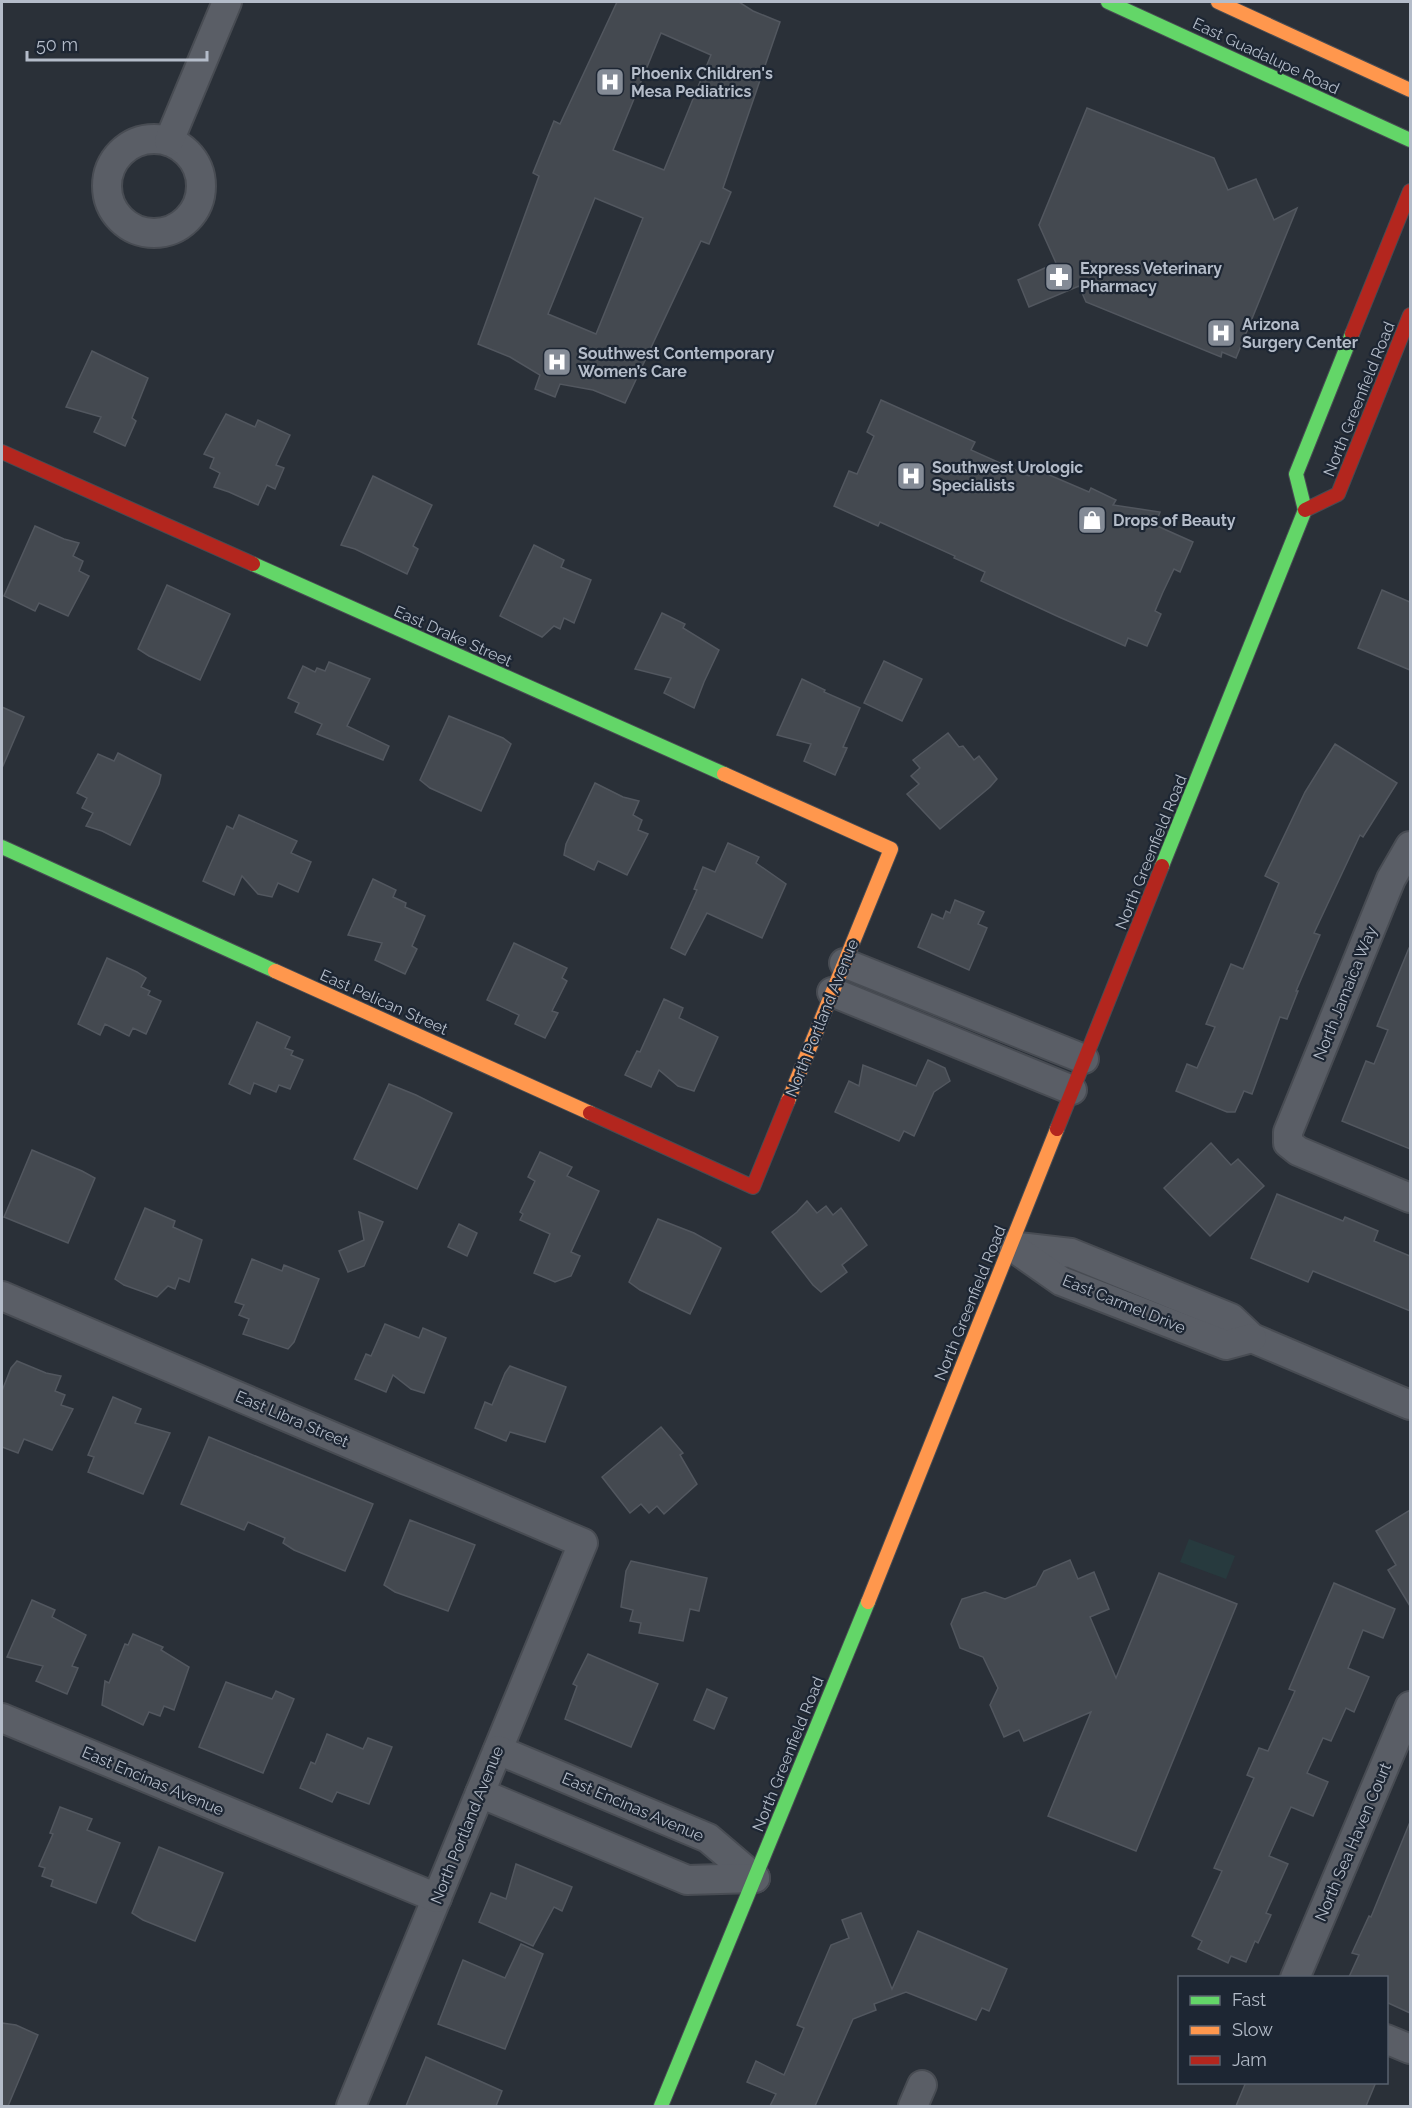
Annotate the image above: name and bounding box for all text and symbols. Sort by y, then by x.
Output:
street label: East Guadalupe Road [1190,14,1342,98]
scale bar [27,24,207,62]
text: 50 m [36,34,78,55]
place label: Phoenix Children's Mesa Pediatrics [631,64,773,101]
hospital icon: Phoenix Children's Mesa Pediatrics [594,66,626,98]
place label: Express Veterinary Pharmacy [1080,259,1222,296]
pharmacy icon: Express Veterinary Pharmacy [1043,261,1075,293]
place label: Arizona Surgery Center [1242,315,1358,352]
hospital icon: Arizona Surgery Center [1205,317,1237,349]
street label: North Greenfield Road [1319,319,1399,479]
place label: Southwest Contemporary Women’s Care [578,344,775,381]
hospital icon: Southwest Contemporary Women’s Care [541,346,573,378]
place label: Southwest Urologic Specialists [932,458,1083,495]
hospital icon: Southwest Urologic Specialists [895,460,927,492]
shop icon: Drops of Beauty [1076,504,1108,536]
place label: Drops of Beauty [1113,511,1236,530]
street label: East Drake Street [391,601,516,671]
street label: North Greenfield Road [1111,772,1191,932]
street label: North Jamaica Way [1309,923,1381,1063]
street label: North Portland Avenue [782,936,862,1100]
street label: East Pelican Street [317,965,451,1039]
street label: North Greenfield Road [930,1223,1010,1383]
street label: East Carmel Drive [1060,1271,1188,1337]
street label: East Libra Street [233,1387,352,1452]
street label: North Greenfield Road [748,1674,828,1834]
street label: East Encinas Avenue [79,1742,227,1820]
street label: North Portland Avenue [427,1743,507,1907]
street label: North Sea Haven Court [1311,1759,1395,1924]
street label: East Encinas Avenue [559,1768,707,1846]
legend [1178,1976,1388,2084]
text: Fast [1232,1989,1266,2010]
text: Slow [1232,2019,1273,2040]
text: Jam [1232,2049,1267,2070]

